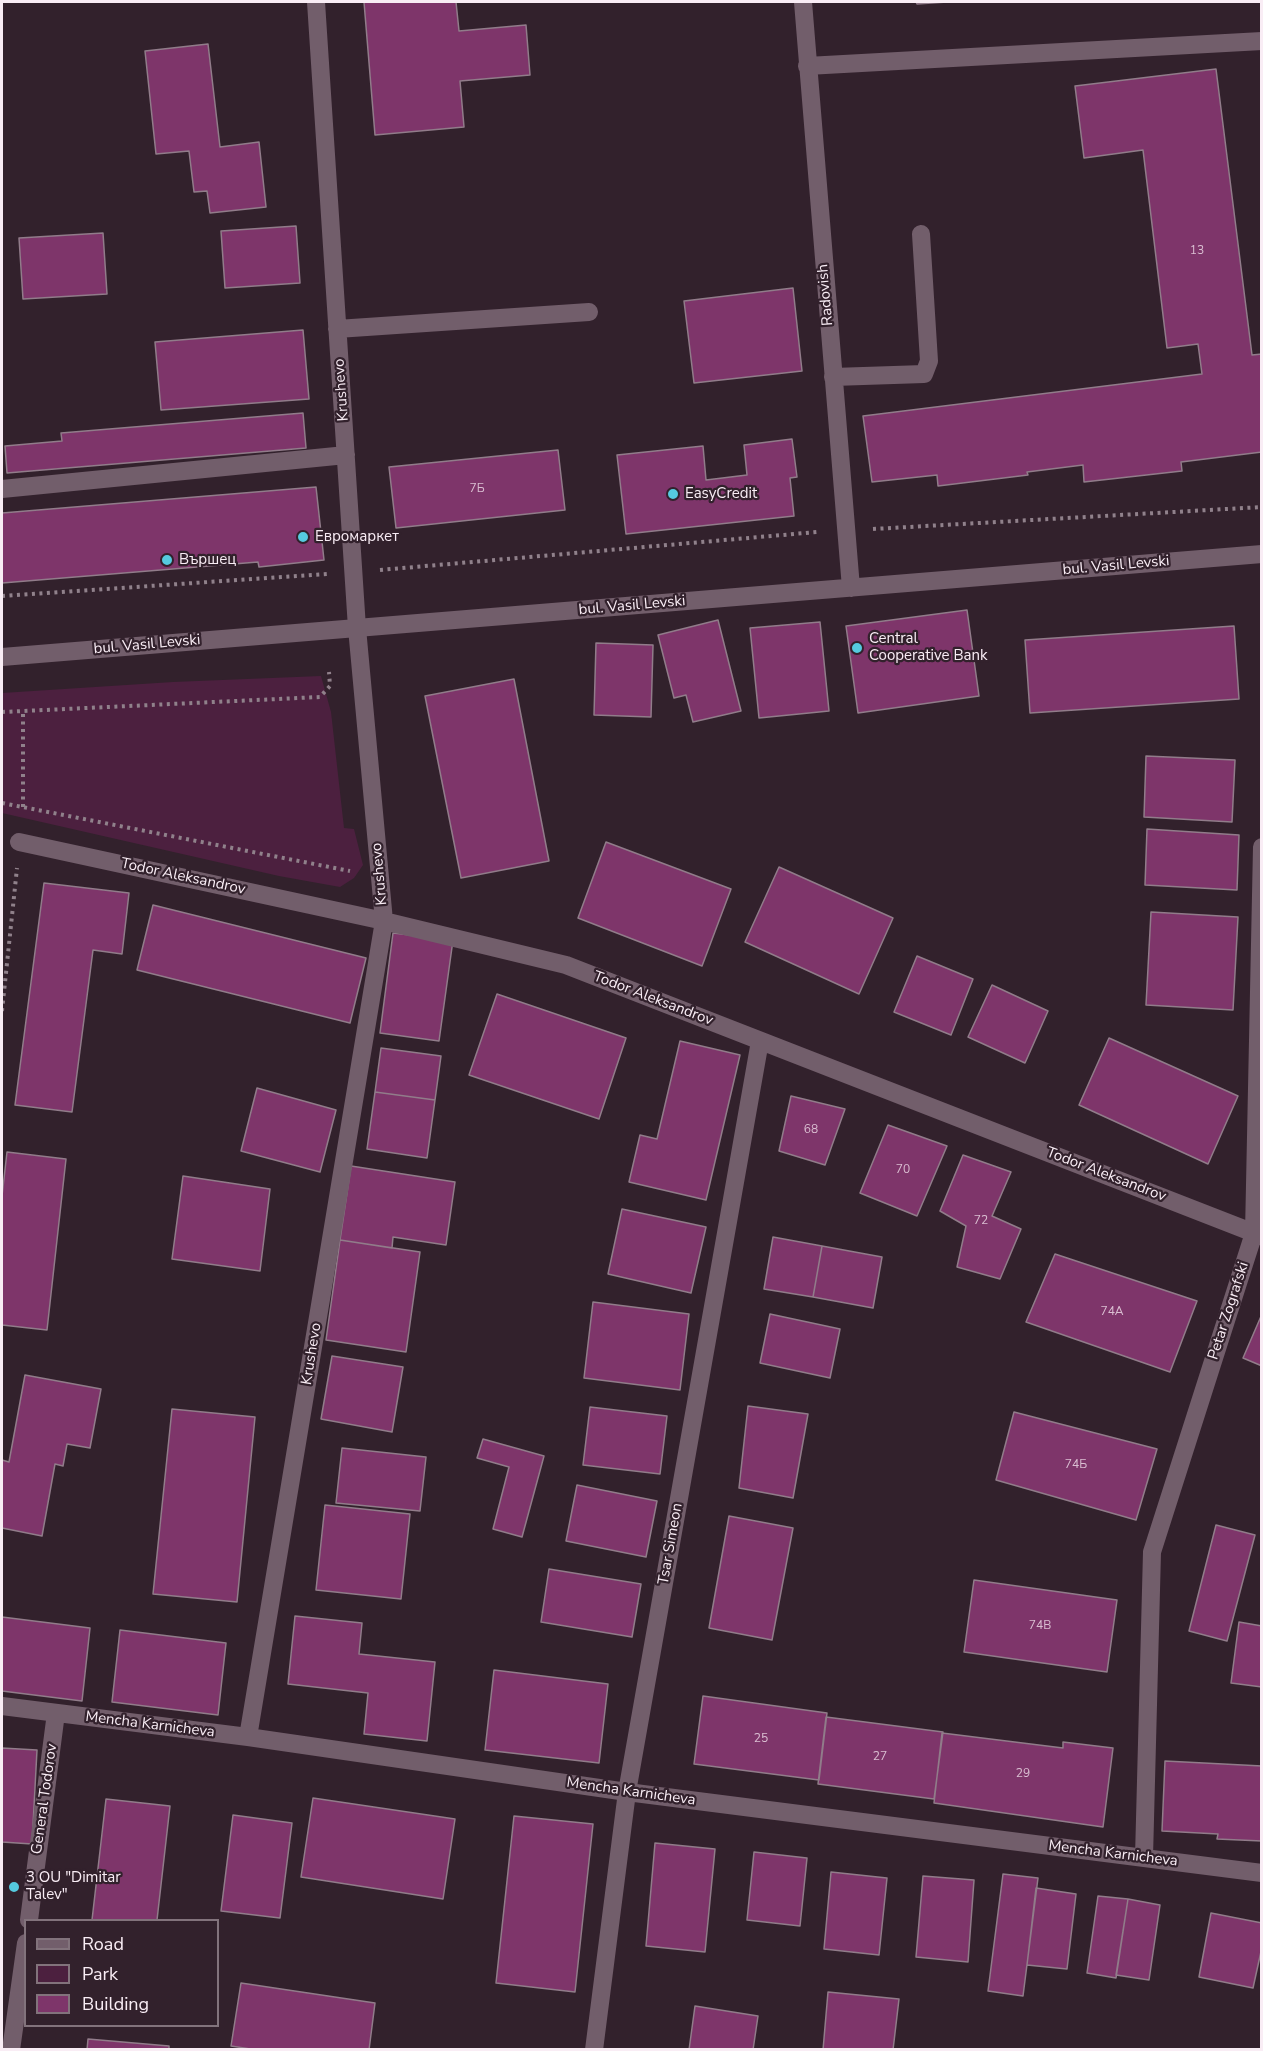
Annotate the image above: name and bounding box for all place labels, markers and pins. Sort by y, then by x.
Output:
place label: EasyCredit [685,485,757,503]
marker: EasyCredit [666,487,680,501]
place label: Евромаркет [315,528,399,546]
marker: Евромаркет [296,530,310,544]
place label: Вършец [179,551,236,569]
marker: Вършец [160,553,174,567]
place label: Central Cooperative Bank [869,630,988,665]
marker: Central Cooperative Bank [850,641,864,655]
place label: 3 OU "Dimitar Talev" [26,1869,120,1904]
marker: 3 OU "Dimitar Talev" [7,1880,21,1894]

